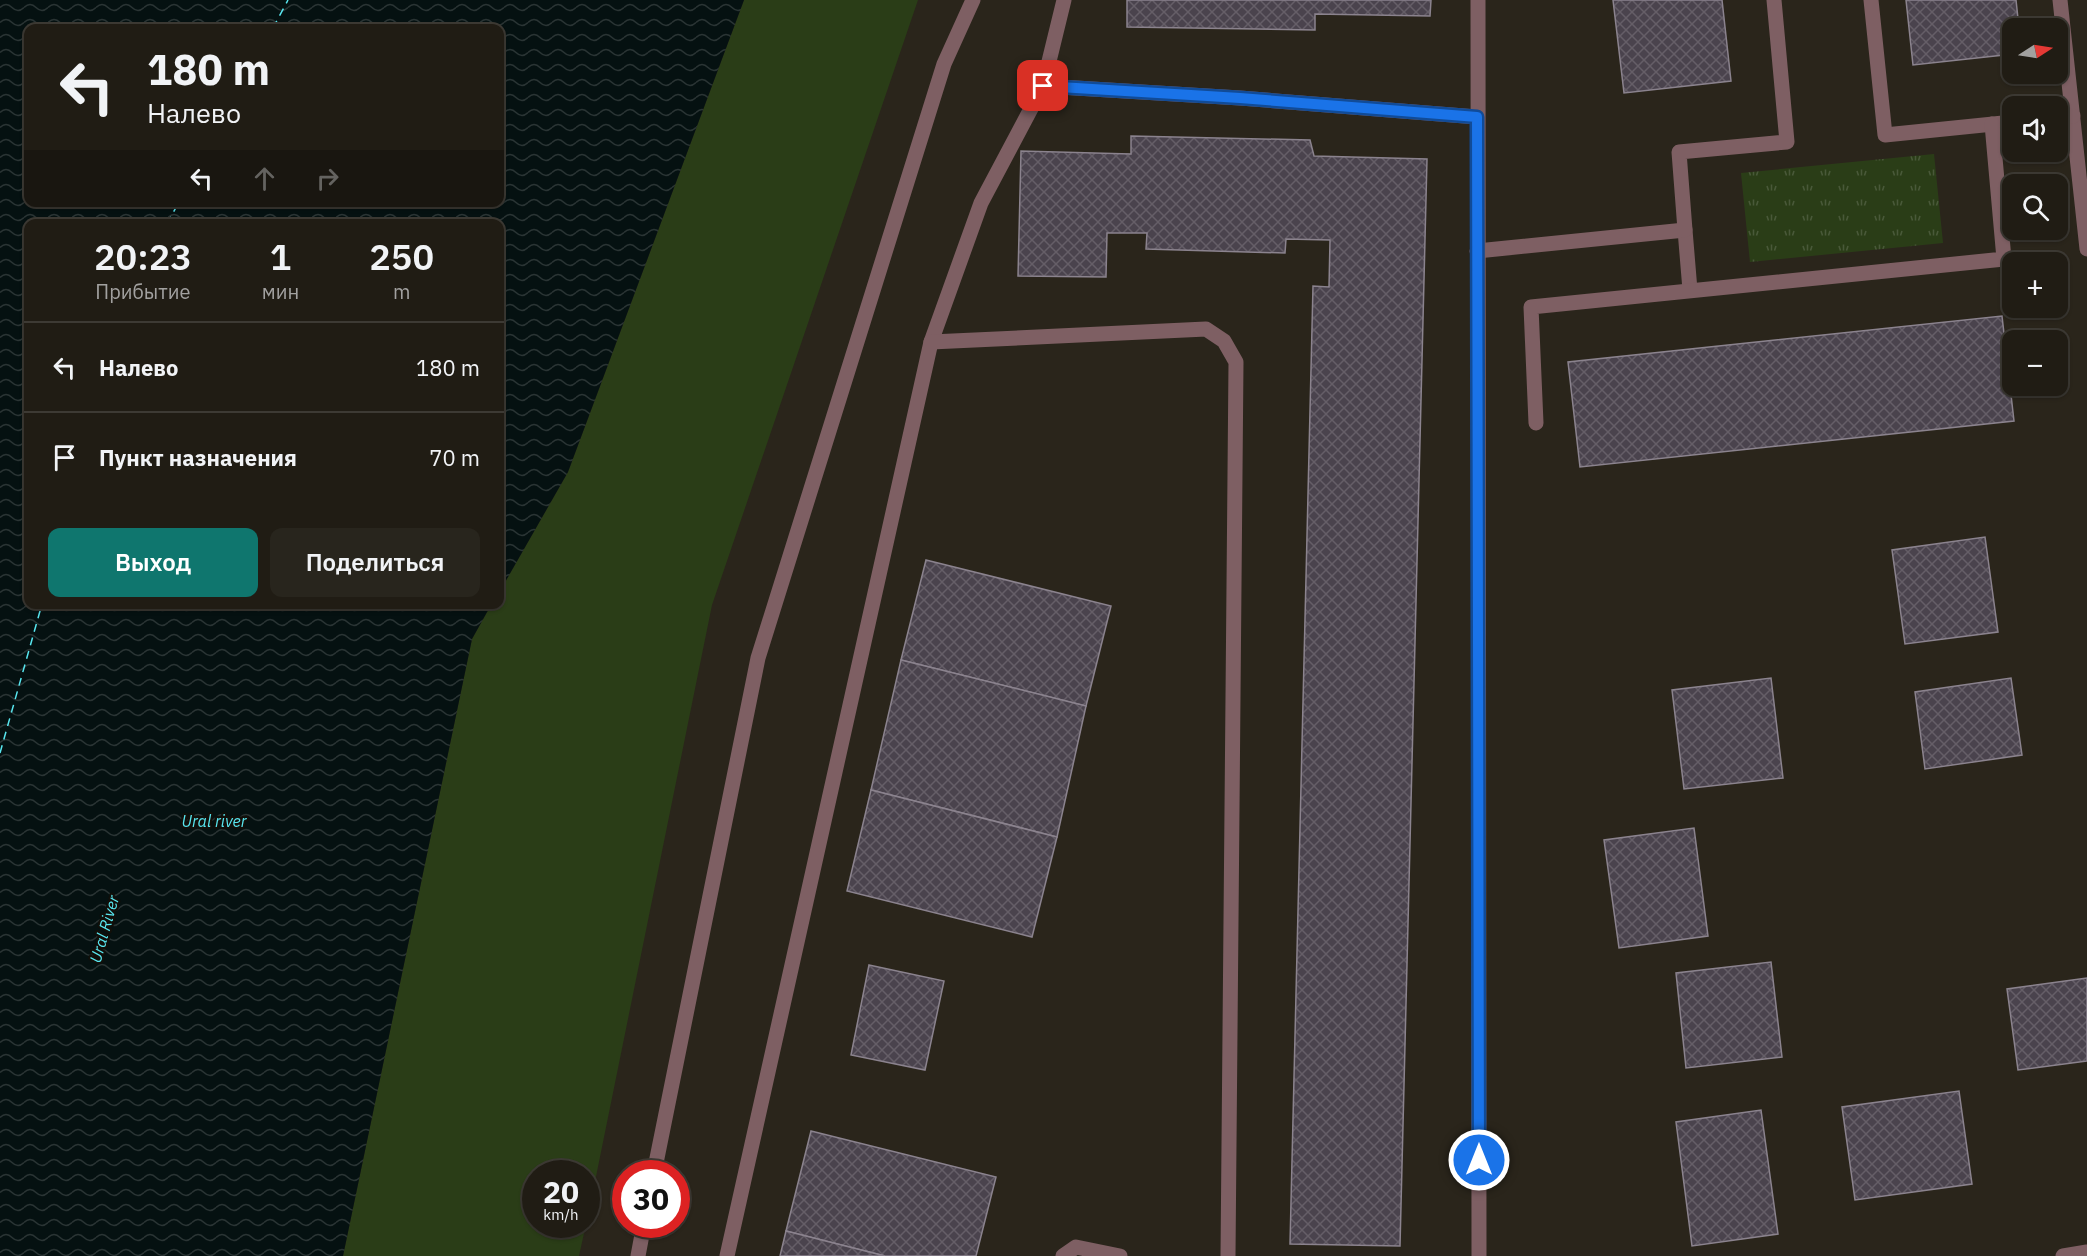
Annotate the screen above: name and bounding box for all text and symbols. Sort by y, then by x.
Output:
north arrow [2002,18,2068,84]
map controls [2002,18,2068,396]
text: 180 m [147,42,270,97]
icon: left [48,48,126,126]
pin [1017,60,1068,111]
icon: arrive [1026,69,1059,102]
text: Налево [147,95,241,130]
button: sound [2002,96,2068,162]
icon: left [185,162,218,195]
icon: ahead [248,162,281,195]
icon: right [311,162,344,195]
button: search [2002,174,2068,240]
text: 20:23 [94,233,192,280]
text: 1 [270,233,291,280]
text: 250 [369,233,434,280]
button: + [2002,252,2068,318]
text: Прибытие [95,278,190,305]
text: мин [262,278,299,305]
text: m [393,278,410,305]
button: − [2002,330,2068,396]
icon: left [48,351,81,384]
text: Налево [99,353,178,382]
text: 180 m [416,353,480,382]
icon: arrive [48,441,81,474]
text: Пункт назначения [99,443,297,472]
text: 70 m [429,443,480,472]
button: Выход [48,528,258,597]
button: Поделиться [270,528,480,597]
water label: Ural river [181,811,248,831]
water label: Ural River [85,892,123,965]
position arrow [1447,1128,1511,1192]
speed limit sign: 30 [612,1160,690,1238]
text: 20 [543,1172,579,1211]
text: km/h [543,1205,579,1224]

